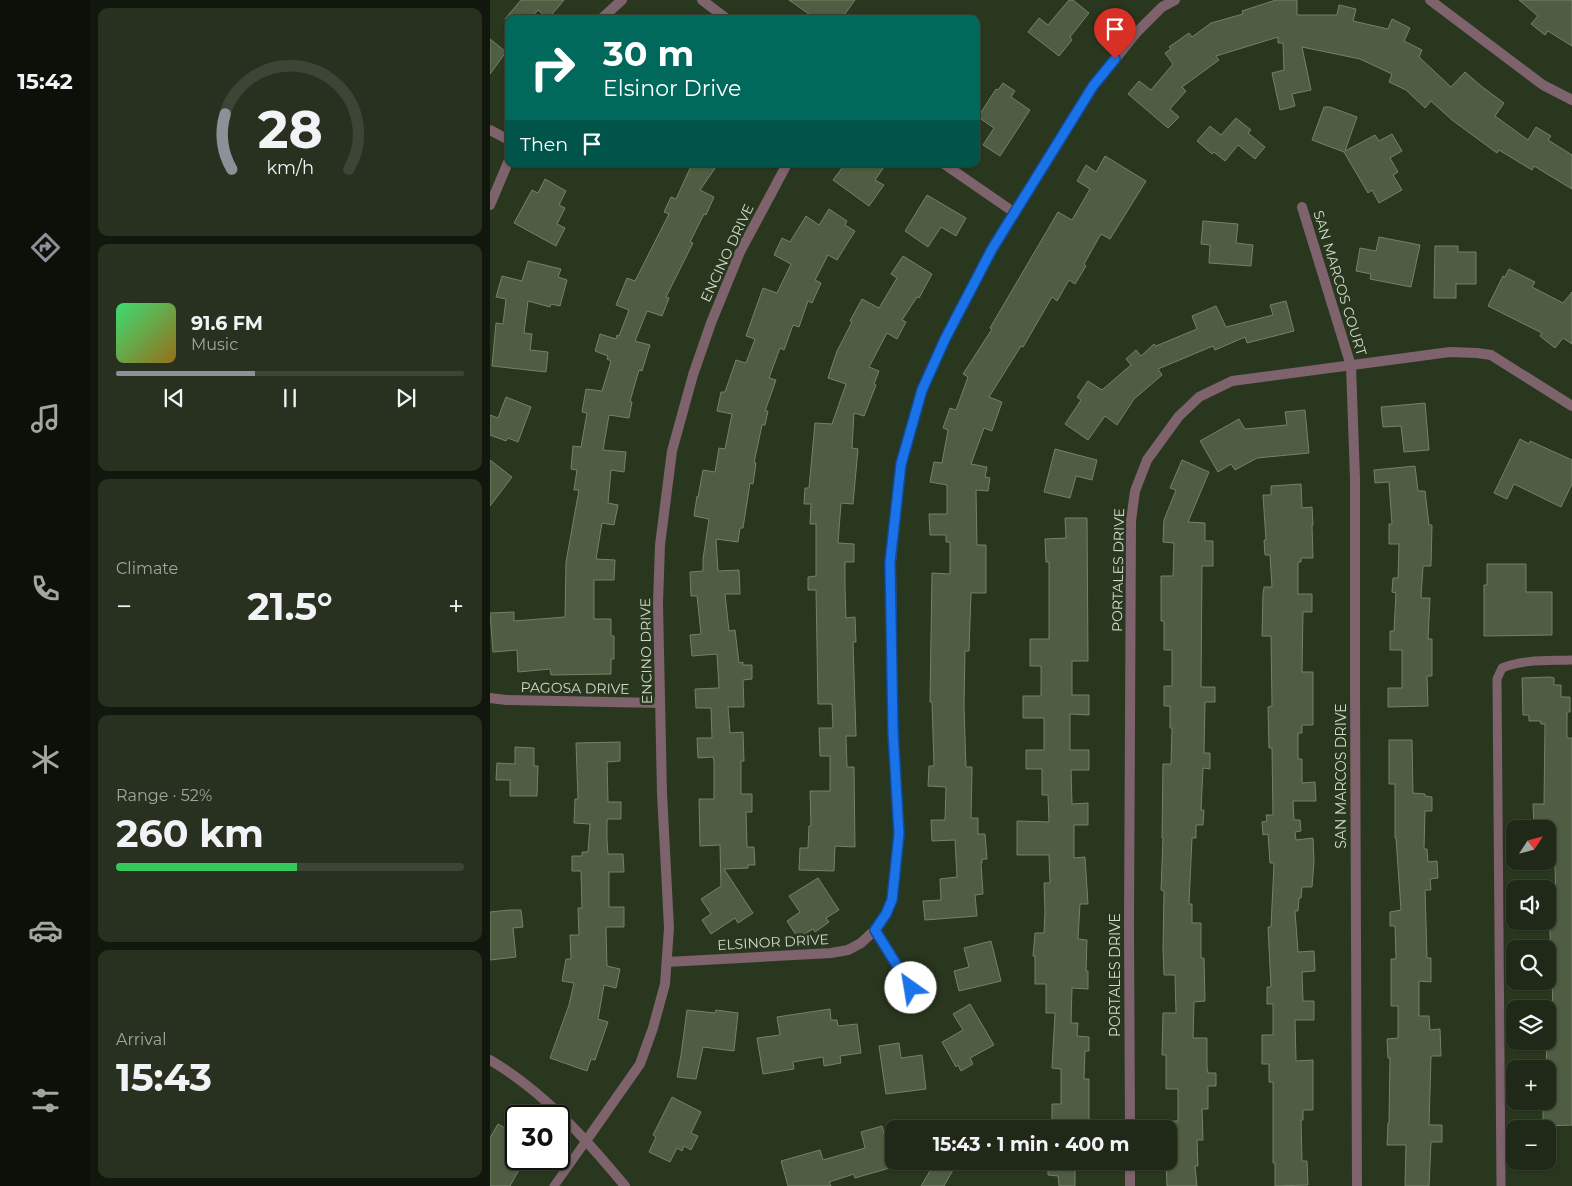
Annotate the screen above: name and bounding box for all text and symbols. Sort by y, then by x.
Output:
pin [1094,8,1136,59]
icon: arrive [1101,15,1129,43]
text: 30 m [603,32,694,75]
icon: right [520,35,585,100]
text: 15:42 [17,68,73,95]
text: Elsinor Drive [603,75,741,102]
text: 28 [257,98,323,161]
icon: arrive [578,130,606,158]
text: Then [520,133,568,156]
text: km/h [266,157,314,178]
street label: ENCINO DRIVE [696,201,758,305]
street label: SAN MARCOS COURT [1309,208,1371,358]
icon: directions [28,230,63,265]
text: 91.6 FM [191,312,263,335]
text: Music [191,335,238,354]
icon: previous [160,384,188,412]
icon: pause [276,384,304,412]
icon: next [392,384,420,412]
icon: music [28,401,63,436]
street label: PORTALES DRIVE [1108,508,1128,632]
text: Climate [116,559,178,578]
icon: phone [28,571,63,606]
text: 21.5° [247,583,333,630]
text: − [116,589,132,623]
text: + [448,589,464,623]
street label: ENCINO DRIVE [636,598,656,704]
street label: PAGOSA DRIVE [520,678,630,698]
street label: SAN MARCOS DRIVE [1332,703,1350,849]
icon: climate [28,742,63,777]
text: Range · 52% [116,786,212,805]
text: 260 km [116,810,264,857]
north arrow [1506,820,1556,870]
map controls [1506,820,1556,1170]
button: sound [1506,880,1556,930]
icon: car [28,913,63,948]
street label: PORTALES DRIVE [1106,913,1124,1037]
street label: ELSINOR DRIVE [717,930,829,954]
button: search [1506,940,1556,990]
position arrow [884,961,936,1013]
button: layers [1506,1000,1556,1050]
text: Arrival [116,1030,166,1049]
text: 15:43 [116,1054,212,1101]
button: + [1506,1060,1556,1110]
icon: filters [28,1083,63,1118]
speed limit sign: 30 [505,1105,570,1170]
button: − [1506,1120,1556,1170]
text: 15:43 · 1 min · 400 m [933,1133,1129,1156]

